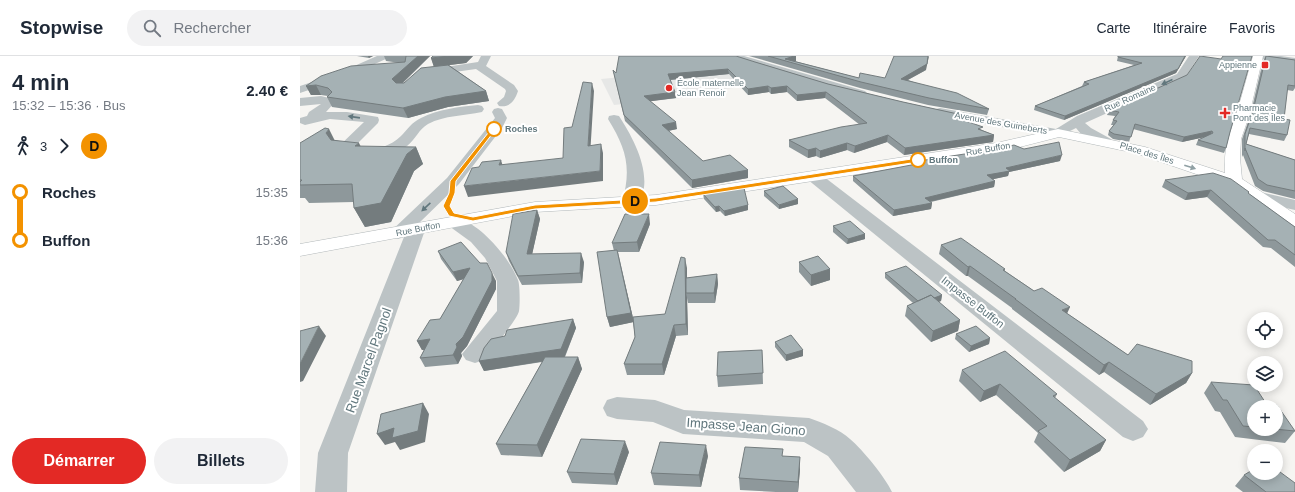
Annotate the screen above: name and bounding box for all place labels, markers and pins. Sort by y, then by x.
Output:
place label: Appienne [1219,60,1257,70]
marker: Appienne [1260,60,1270,70]
place label: École maternelle Jean Renoir [677,78,744,98]
marker: École maternelle Jean Renoir [664,83,674,93]
place label: Pharmacie Pont des Îles [1233,103,1286,123]
marker: Pharmacie Pont des Îles [1220,108,1230,118]
marker: Roches [486,121,502,137]
place label: Roches [505,124,538,134]
marker: Buffon [910,152,926,168]
place label: Buffon [929,155,958,165]

